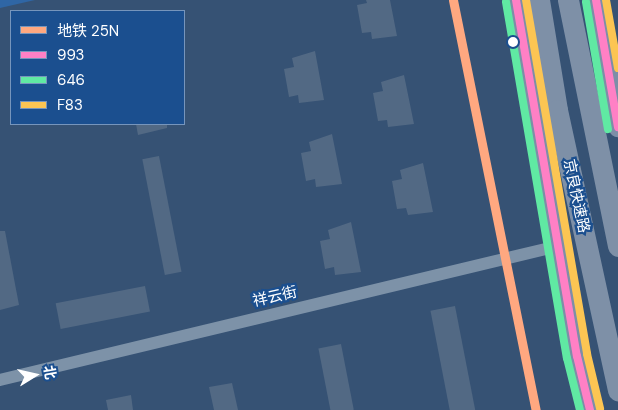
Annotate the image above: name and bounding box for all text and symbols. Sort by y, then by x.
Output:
legend [10,10,185,125]
text: 地铁 25N [57,21,119,41]
unlabelled marker [508,37,518,47]
text: 993 [57,45,84,65]
text: 646 [57,70,85,90]
text: F83 [57,95,83,115]
street label: 京良快速路 [559,157,593,235]
street label: 祥云街 [251,283,299,311]
north arrow [10,350,60,400]
text: 北 [40,364,60,381]

